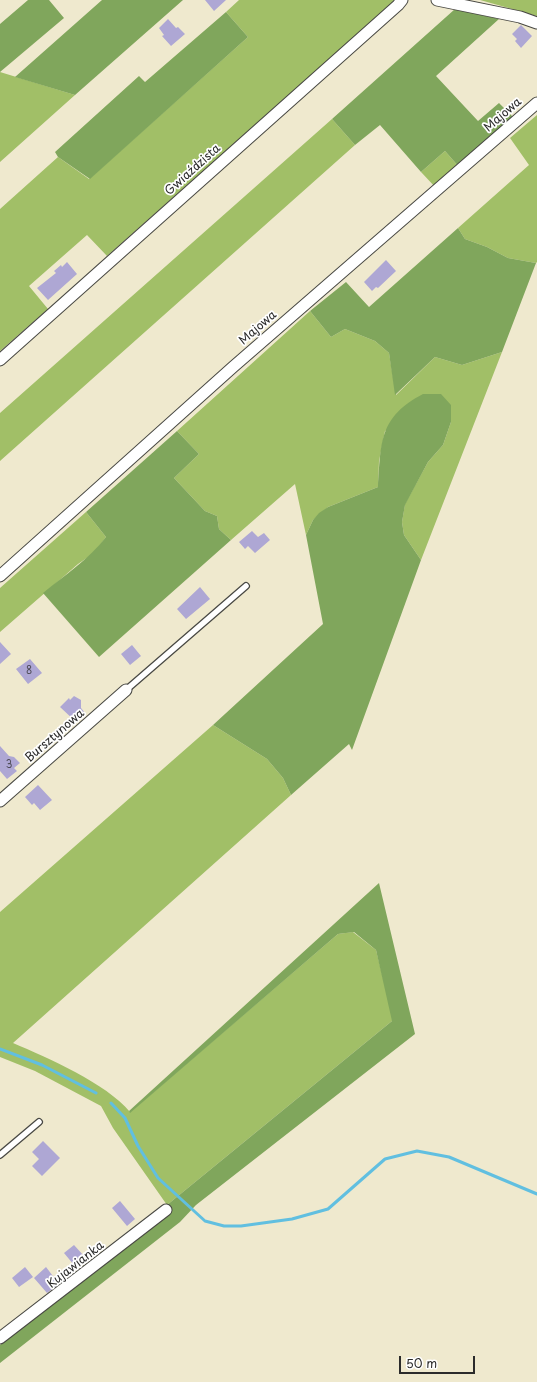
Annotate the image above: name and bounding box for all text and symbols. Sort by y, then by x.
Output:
street label: Majowa [481,95,525,135]
street label: Gwiaździsta [162,141,224,199]
street label: Majowa [236,308,280,348]
house number: 8 [26,665,32,677]
street label: Bursztynowa [23,707,87,765]
house number: 3 [6,759,12,771]
street label: Kujawianka [45,1238,107,1292]
scale bar [401,1348,477,1374]
text: 50 m [406,1354,437,1372]

